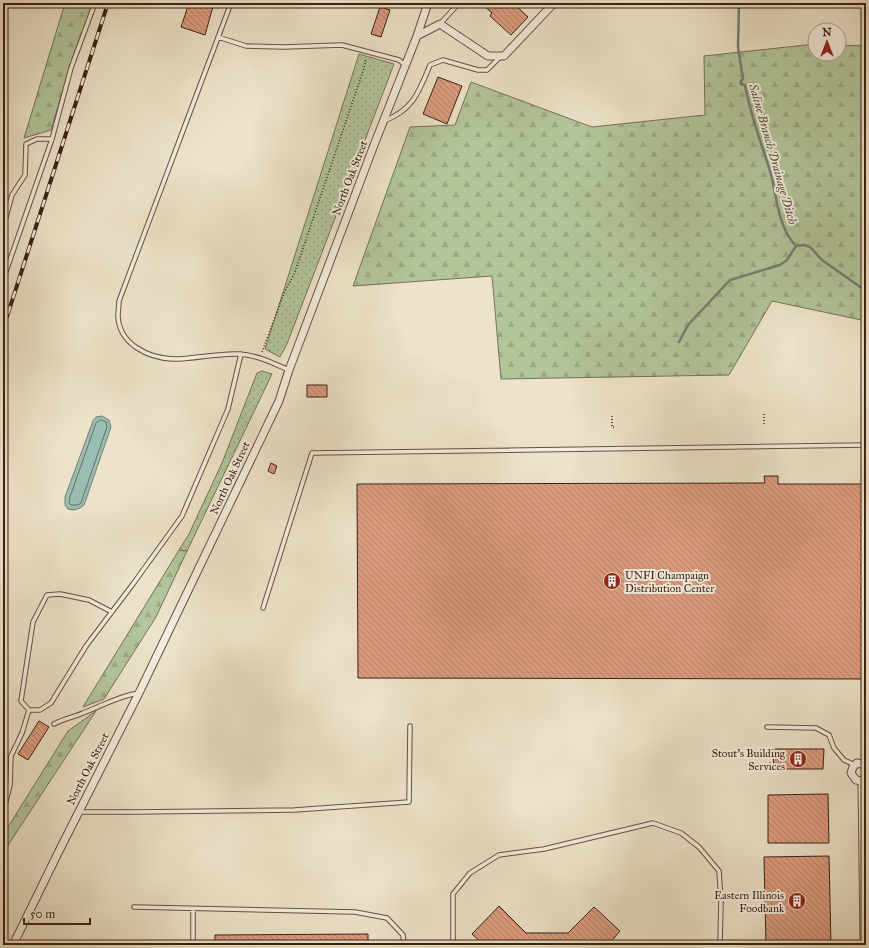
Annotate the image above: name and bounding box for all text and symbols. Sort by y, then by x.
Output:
north arrow [807,22,847,62]
text: N [822,26,832,39]
water label: Saline Branch Drainage Ditch [746,81,800,226]
street label: North Oak Street [330,139,370,217]
street label: North Oak Street [207,439,253,517]
place label: UNFI Champaign Distribution Center [625,569,715,595]
building icon: UNFI Champaign Distribution Center [602,571,622,591]
street label: North Oak Street [64,731,112,807]
place label: Stout's Building Services [712,747,786,773]
building icon: Stout's Building Services [788,749,808,769]
place label: Eastern Illinois Foodbank [714,889,785,915]
building icon: Eastern Illinois Foodbank [787,891,807,911]
scale bar [24,900,90,926]
text: 50 m [30,907,55,921]

